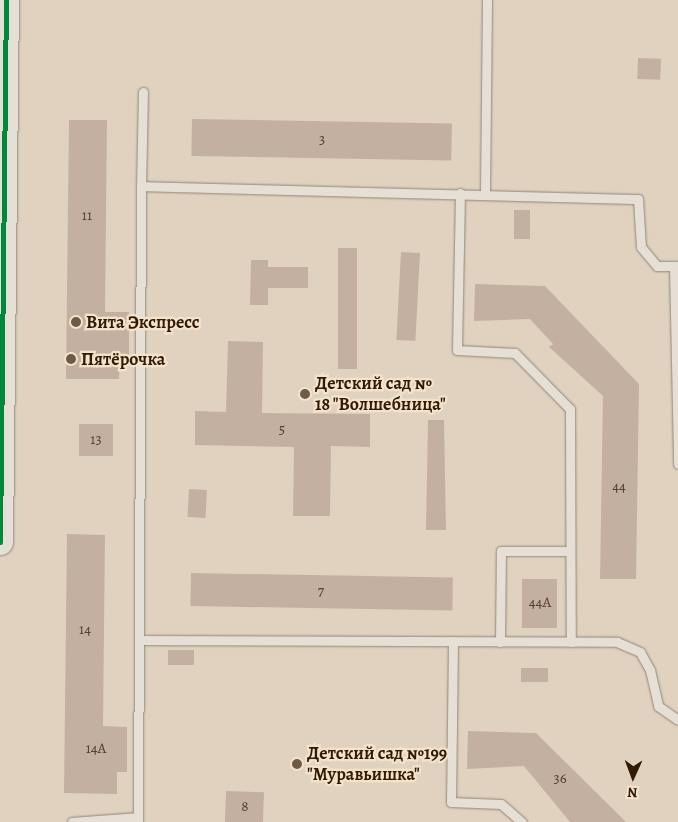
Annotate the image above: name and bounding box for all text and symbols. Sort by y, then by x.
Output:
house number: 3 [319,131,325,149]
house number: 11 [82,207,92,225]
place label: Вита Экспресс [86,311,200,333]
marker: Вита Экспресс [70,316,82,328]
place label: Пятёрочка [81,348,165,370]
marker: Пятёрочка [65,353,77,365]
place label: Детский сад № 18 "Волшебница" [315,373,446,416]
marker: Детский сад № 18 "Волшебница" [299,388,311,400]
house number: 5 [279,421,285,439]
house number: 13 [90,431,102,449]
house number: 44 [612,478,626,496]
house number: 7 [318,583,324,601]
house number: 44А [529,594,551,612]
house number: 14 [79,621,91,639]
house number: 14А [86,740,106,758]
place label: Детский сад №199 "Муравьишка" [307,743,447,786]
north arrow [608,752,658,802]
marker: Детский сад №199 "Муравьишка" [291,758,303,770]
house number: 36 [553,770,567,788]
text: N [627,783,638,802]
house number: 8 [241,798,249,816]

